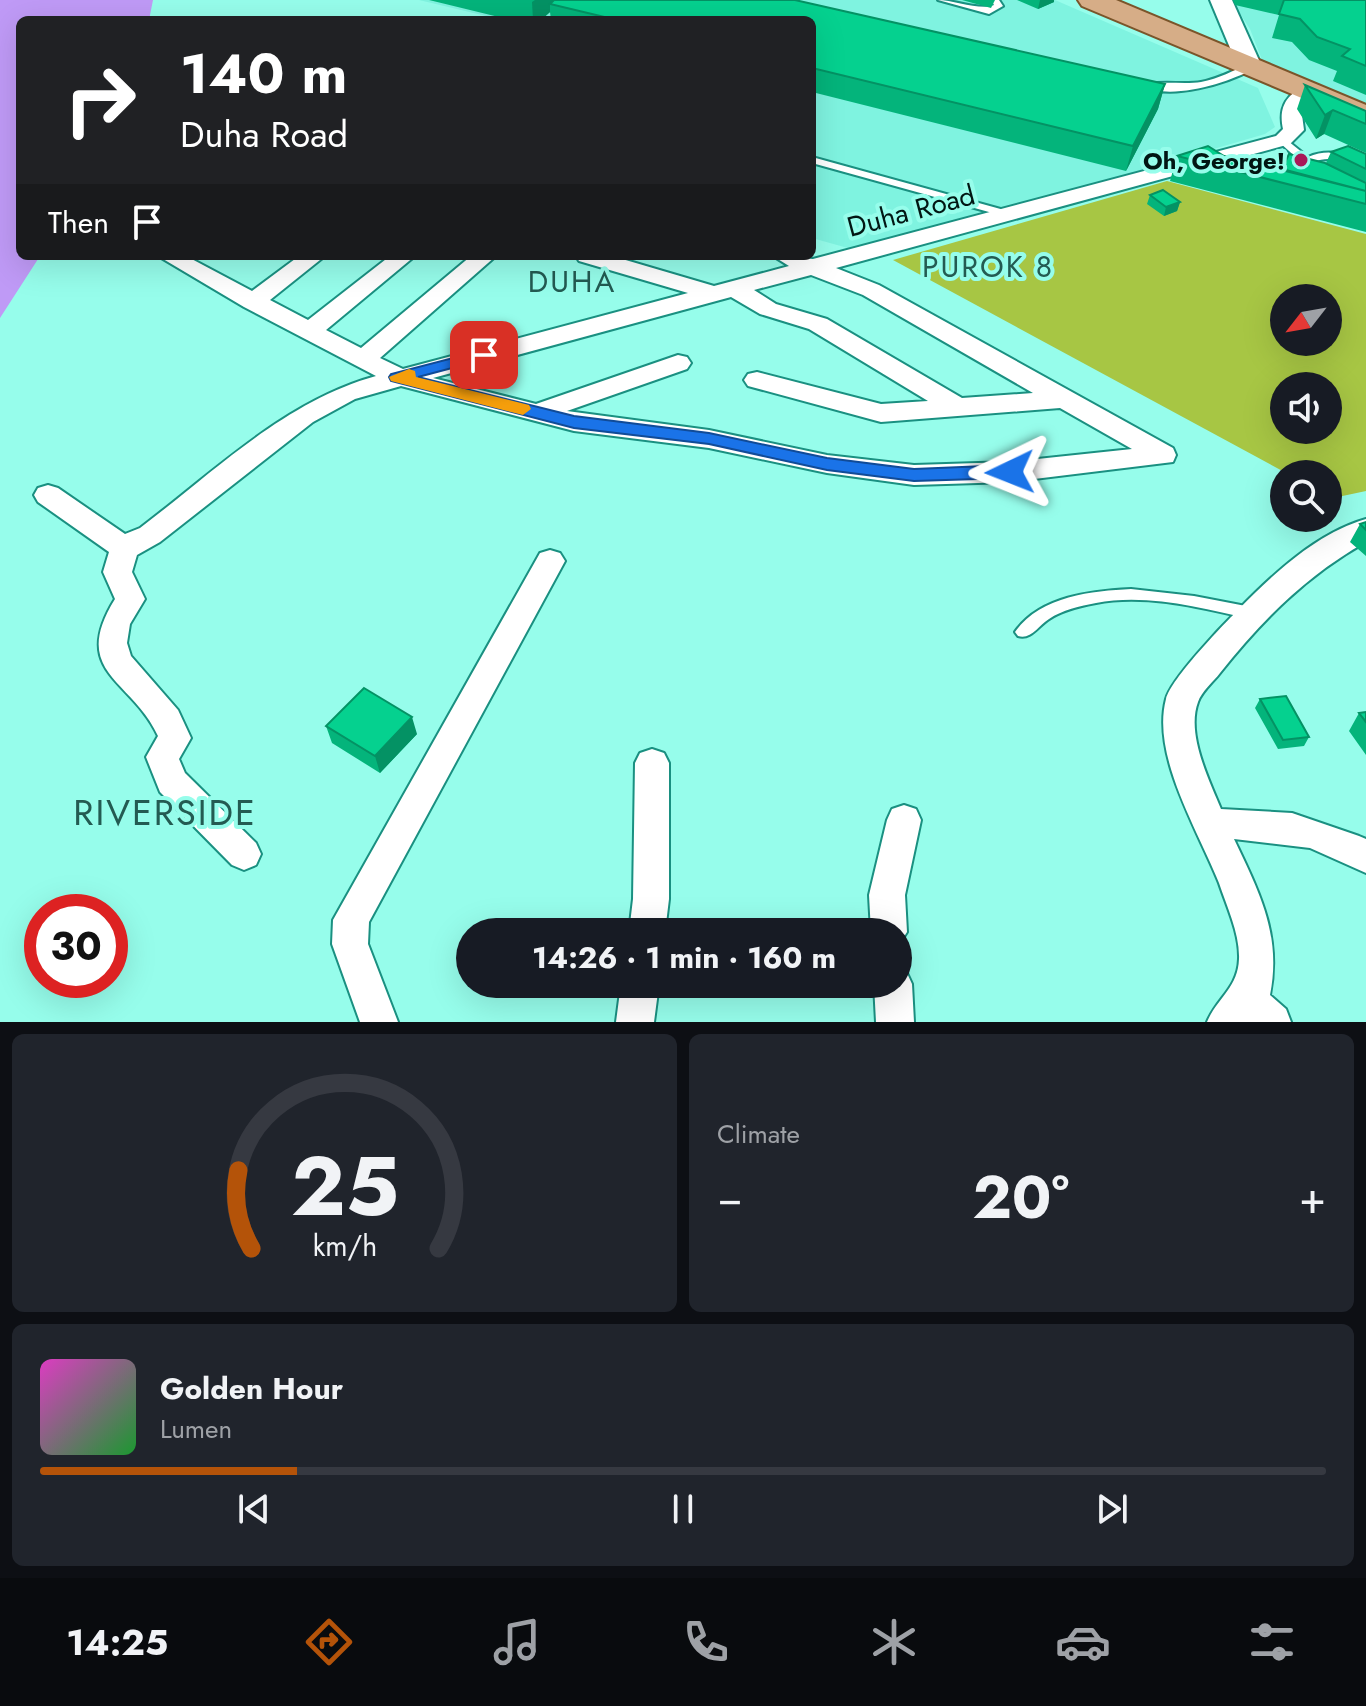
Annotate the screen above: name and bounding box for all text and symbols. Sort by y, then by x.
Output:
text: 140 m [180,33,347,114]
icon: right [48,48,152,152]
text: Duha Road [180,108,348,160]
place label: Oh, George! [1143,143,1285,178]
marker: Oh, George! [1292,151,1310,169]
street label: Duha Road [843,174,979,248]
icon: arrive [125,200,169,244]
text: Then [48,201,109,244]
district label: PUROK 8 [922,245,1054,288]
district label: DUHA [528,260,616,303]
north arrow [1270,284,1342,356]
map controls [1270,284,1342,532]
pin [450,321,518,389]
icon: arrive [462,333,506,377]
button: sound [1270,372,1342,444]
position arrow [968,430,1052,514]
button: search [1270,460,1342,532]
district label: RIVERSIDE [73,786,257,838]
speed limit sign: 30 [24,894,128,998]
text: 14:26 · 1 min · 160 m [532,936,836,979]
text: Climate [717,1115,800,1153]
text: 25 [290,1126,399,1246]
text: 20° [973,1154,1069,1241]
text: − [717,1166,743,1230]
text: + [1299,1166,1326,1230]
text: km/h [312,1225,377,1267]
text: Golden Hour [160,1367,343,1410]
text: Lumen [160,1410,232,1448]
icon: previous [232,1487,276,1531]
icon: pause [661,1487,705,1531]
icon: next [1090,1487,1134,1531]
icon: directions [301,1614,357,1670]
icon: music [489,1614,545,1670]
icon: phone [678,1614,734,1670]
icon: climate [866,1614,922,1670]
icon: car [1055,1614,1111,1670]
icon: filters [1244,1614,1300,1670]
text: 14:25 [66,1616,168,1668]

